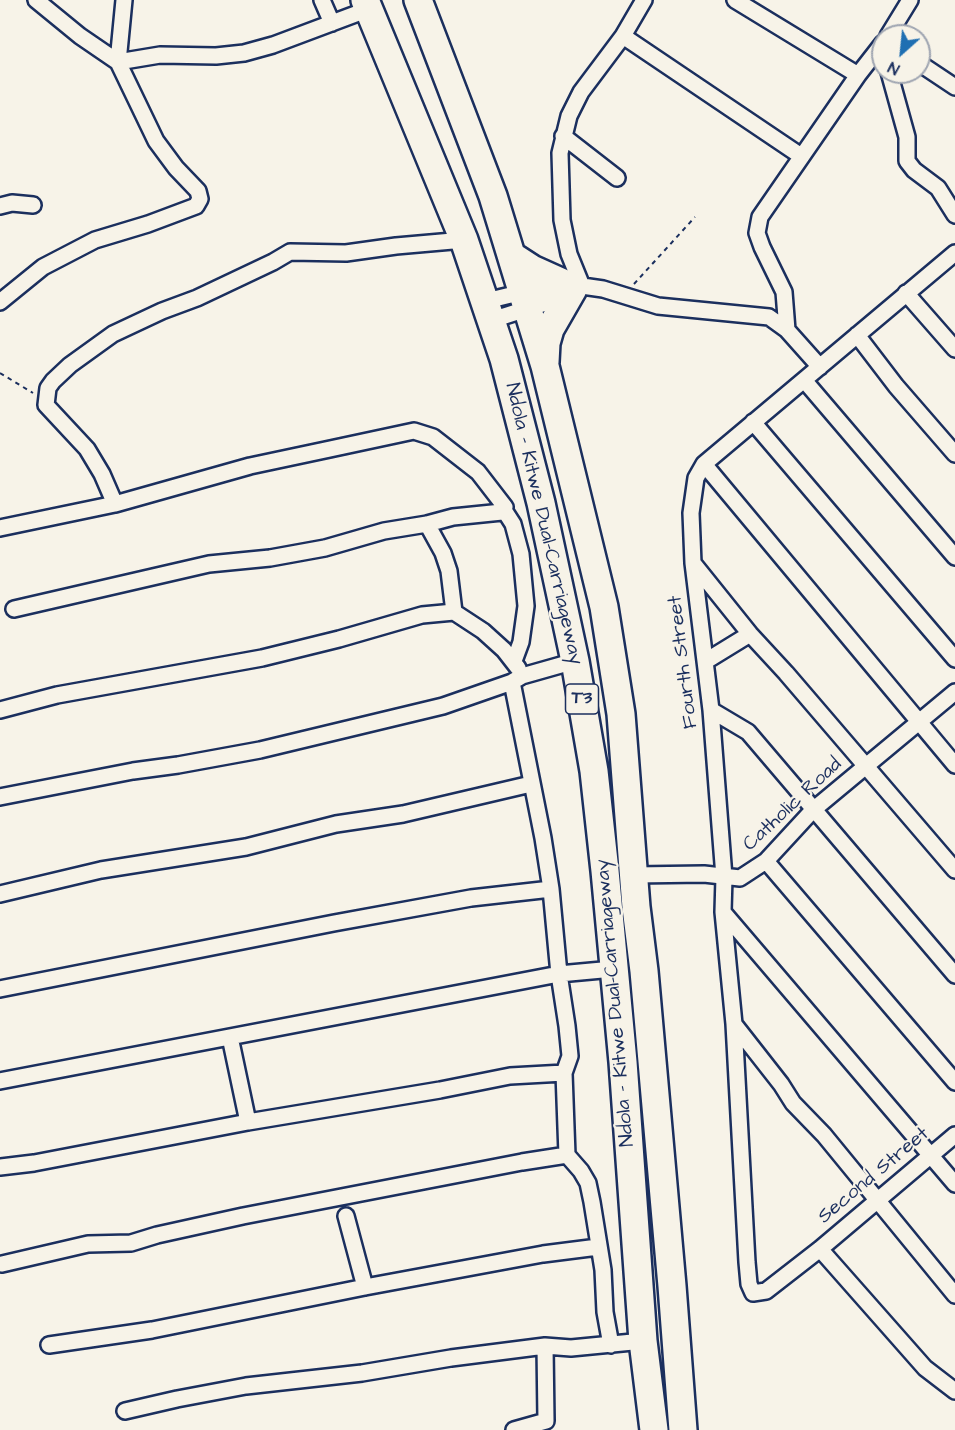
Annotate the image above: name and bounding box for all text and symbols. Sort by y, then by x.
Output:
north arrow [871,24,931,84]
text: N [884,56,903,80]
street label: Ndola - Kitwe Dual-Carriageway [499,381,587,667]
street label: Fourth Street [664,594,704,730]
road number: T3 [566,684,598,714]
street label: Catholic Road [739,753,847,857]
street label: Ndola - Kitwe Dual-Carriageway [591,858,641,1148]
street label: Second Street [814,1123,934,1229]

